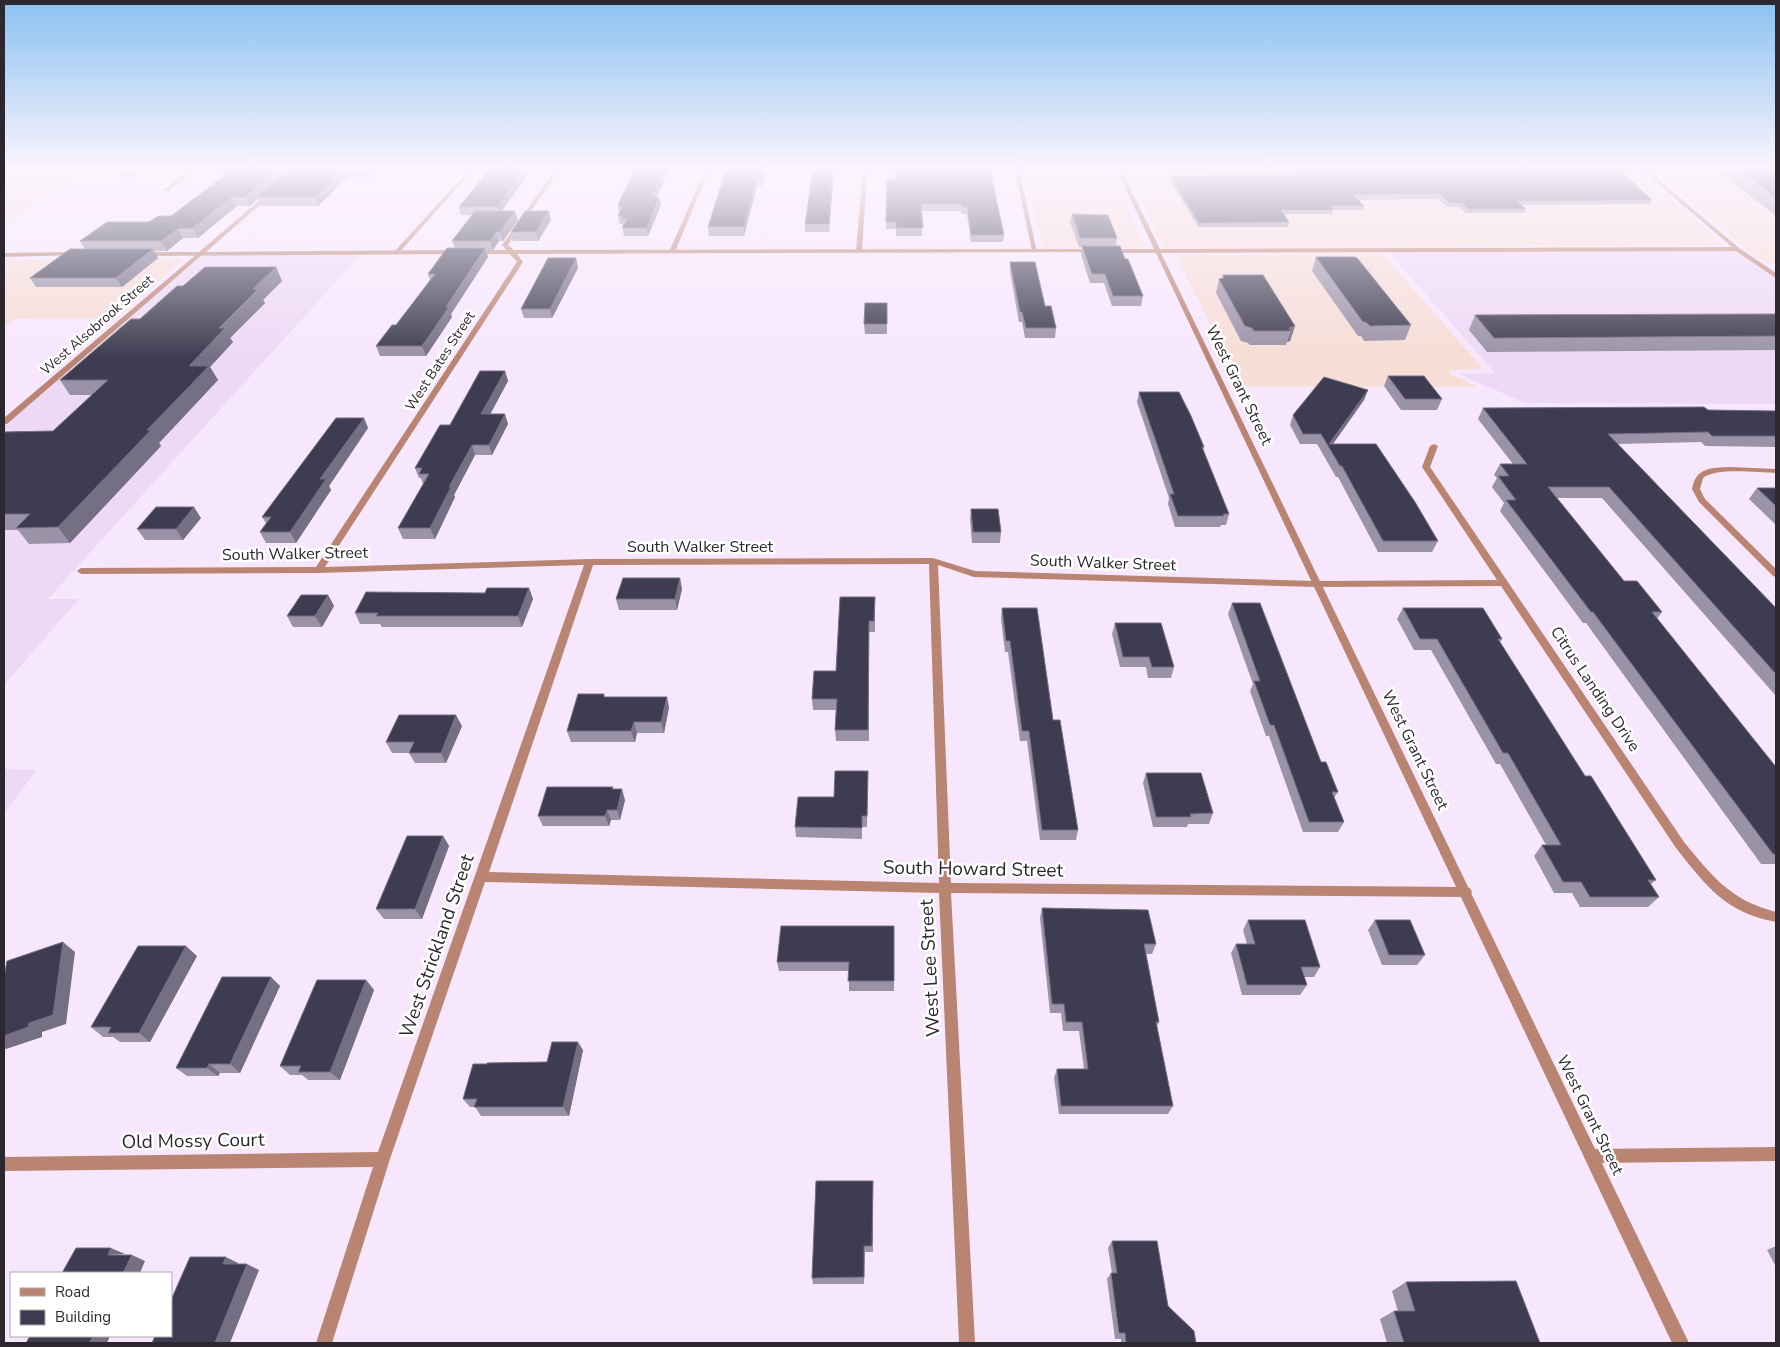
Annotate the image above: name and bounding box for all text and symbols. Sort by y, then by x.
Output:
street label: West Alsobrook Street [37,271,157,379]
street label: West Bates Street [401,308,479,414]
street label: West Grant Street [1200,321,1278,449]
street label: South Walker Street [627,536,774,558]
street label: South Walker Street [222,542,369,566]
street label: South Walker Street [1030,549,1177,577]
street label: Citrus Landing Drive [1545,622,1645,756]
street label: West Grant Street [1376,686,1454,814]
street label: West Strickland Street [393,850,481,1041]
street label: South Howard Street [883,854,1064,884]
street label: West Lee Street [913,898,947,1037]
street label: West Grant Street [1551,1051,1629,1179]
street label: Old Mossy Court [121,1127,265,1155]
legend [10,1272,172,1337]
text: Road [55,1282,90,1302]
text: Building [55,1307,111,1327]

